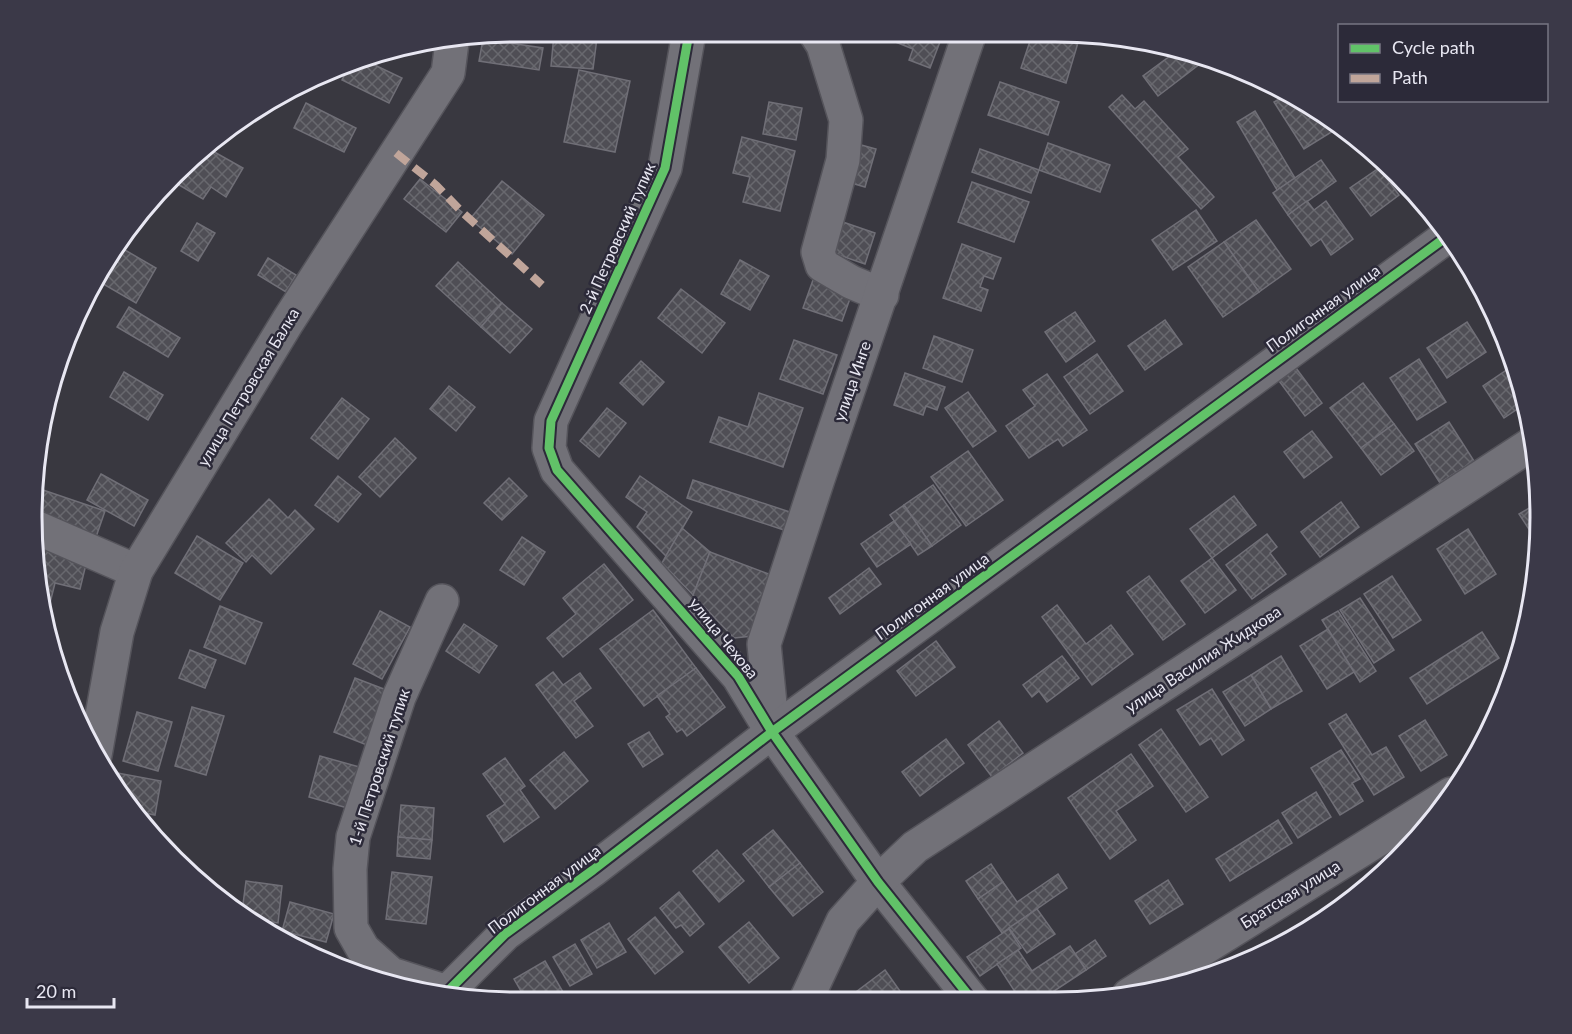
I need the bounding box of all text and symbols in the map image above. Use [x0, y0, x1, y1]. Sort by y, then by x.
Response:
legend [1338, 24, 1548, 102]
text: Cycle path [1392, 36, 1475, 58]
text: Path [1392, 66, 1428, 88]
street label: 2-й Петровский тупик [575, 159, 659, 316]
street label: Полигонная улица [1262, 260, 1383, 355]
street label: улица Петровская Балка [193, 304, 302, 469]
street label: улица Инге [829, 338, 874, 423]
street label: Полигонная улица [871, 548, 992, 643]
street label: улица Чехова [686, 593, 763, 682]
street label: улица Василия Жидкова [1121, 601, 1284, 716]
street label: 1-й Петровский тупик [344, 685, 413, 848]
street label: Полигонная улица [484, 840, 604, 937]
street label: Братская улица [1236, 855, 1343, 932]
scale bar [27, 971, 114, 1009]
text: 20 m [36, 980, 76, 1002]

